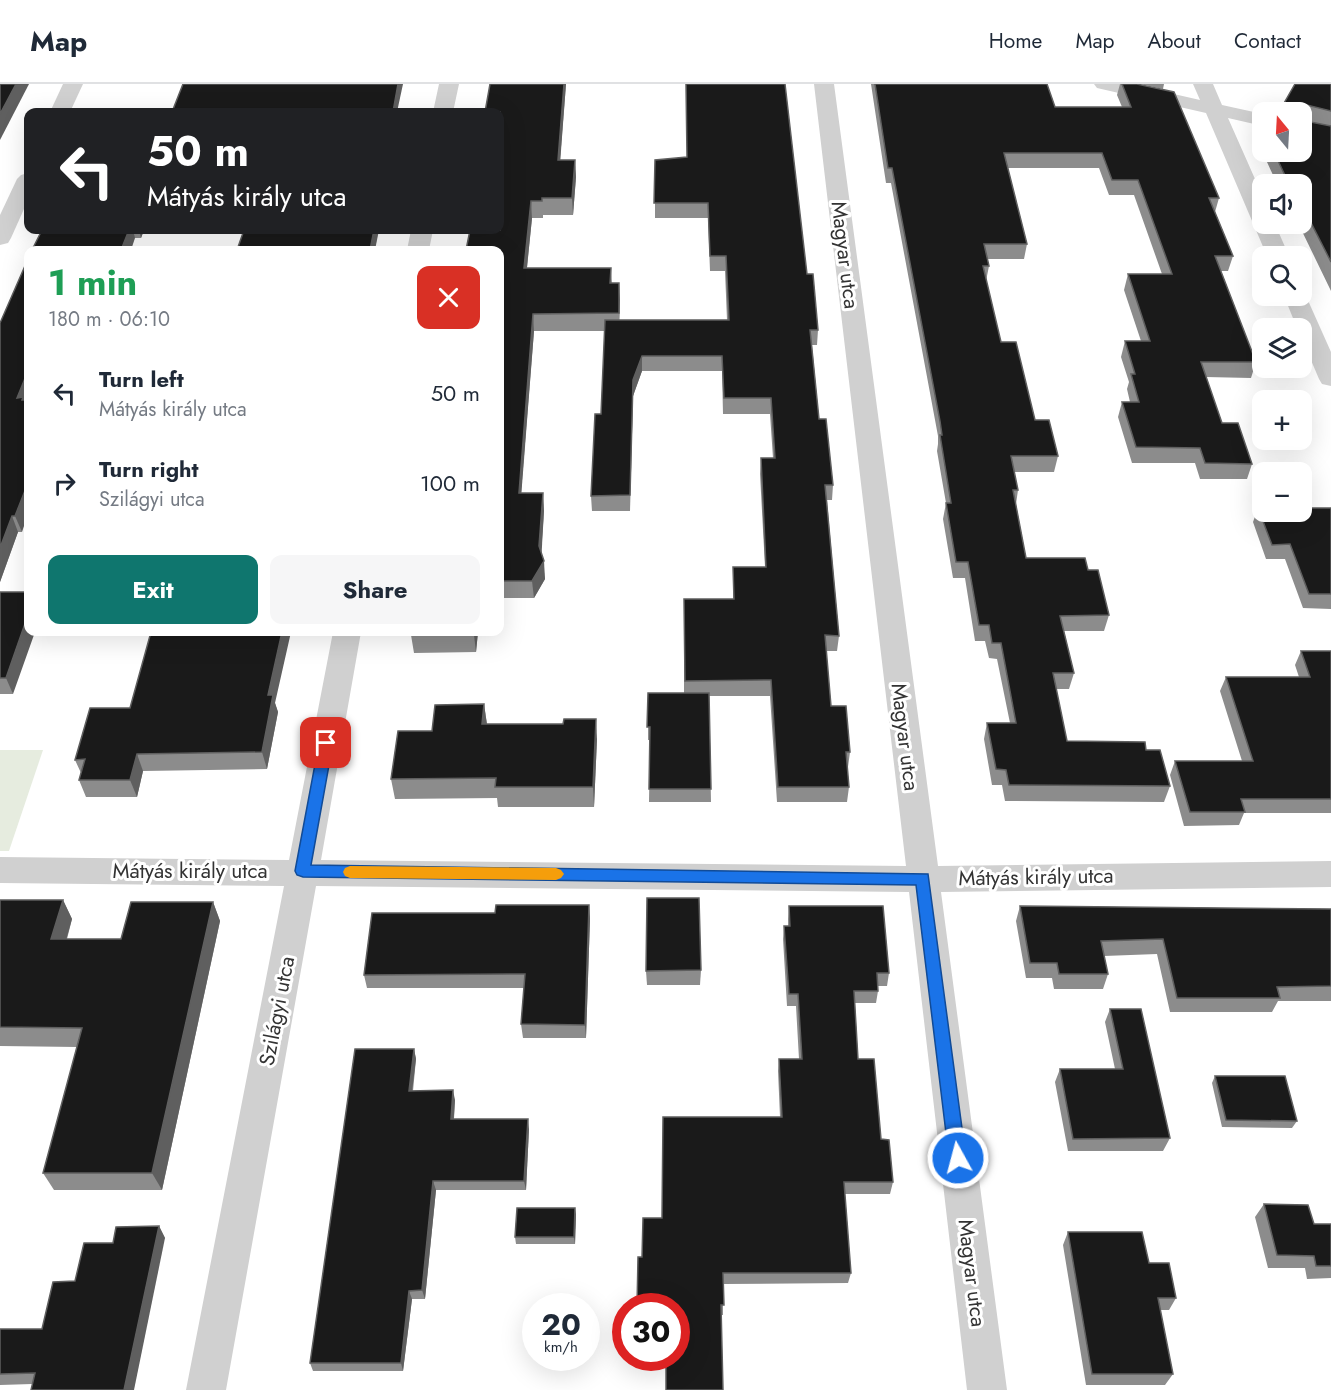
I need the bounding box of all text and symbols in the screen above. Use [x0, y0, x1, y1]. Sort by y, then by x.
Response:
text: Map [30, 21, 87, 62]
text: Home [989, 26, 1042, 56]
text: Map [1075, 26, 1115, 56]
text: About [1148, 26, 1201, 56]
text: Contact [1234, 26, 1301, 56]
north arrow [1252, 102, 1312, 162]
map controls [1252, 102, 1312, 522]
text: 50 m [147, 121, 249, 182]
icon: left [48, 132, 126, 210]
button: sound [1252, 174, 1312, 234]
text: Mátyás király utca [147, 177, 346, 216]
street label: Magyar utca [824, 200, 866, 310]
button: search [1252, 246, 1312, 306]
text: 1 min [48, 256, 137, 308]
button: close [417, 266, 480, 329]
text: 180 m · 06:10 [48, 305, 170, 334]
button: layers [1252, 318, 1312, 378]
text: Turn left [99, 363, 184, 395]
icon: left [48, 377, 81, 410]
text: 50 m [431, 377, 480, 409]
button: + [1252, 390, 1312, 450]
text: Mátyás király utca [99, 395, 247, 424]
text: Turn right [99, 453, 199, 485]
button: − [1252, 462, 1312, 522]
icon: right [48, 467, 81, 500]
text: 100 m [420, 467, 480, 499]
text: Szilágyi utca [99, 485, 205, 514]
button: Exit [48, 555, 258, 624]
button: Share [270, 555, 480, 624]
street label: Magyar utca [884, 682, 926, 792]
pin [300, 717, 351, 768]
icon: arrive [309, 726, 342, 759]
street label: Mátyás király utca [112, 856, 268, 886]
street label: Mátyás király utca [958, 861, 1114, 893]
street label: Szilágyi utca [252, 954, 302, 1068]
position arrow [926, 1126, 990, 1190]
street label: Magyar utca [951, 1218, 993, 1328]
speed limit sign: 30 [612, 1293, 690, 1371]
text: 20 [541, 1303, 581, 1346]
text: km/h [544, 1336, 578, 1358]

